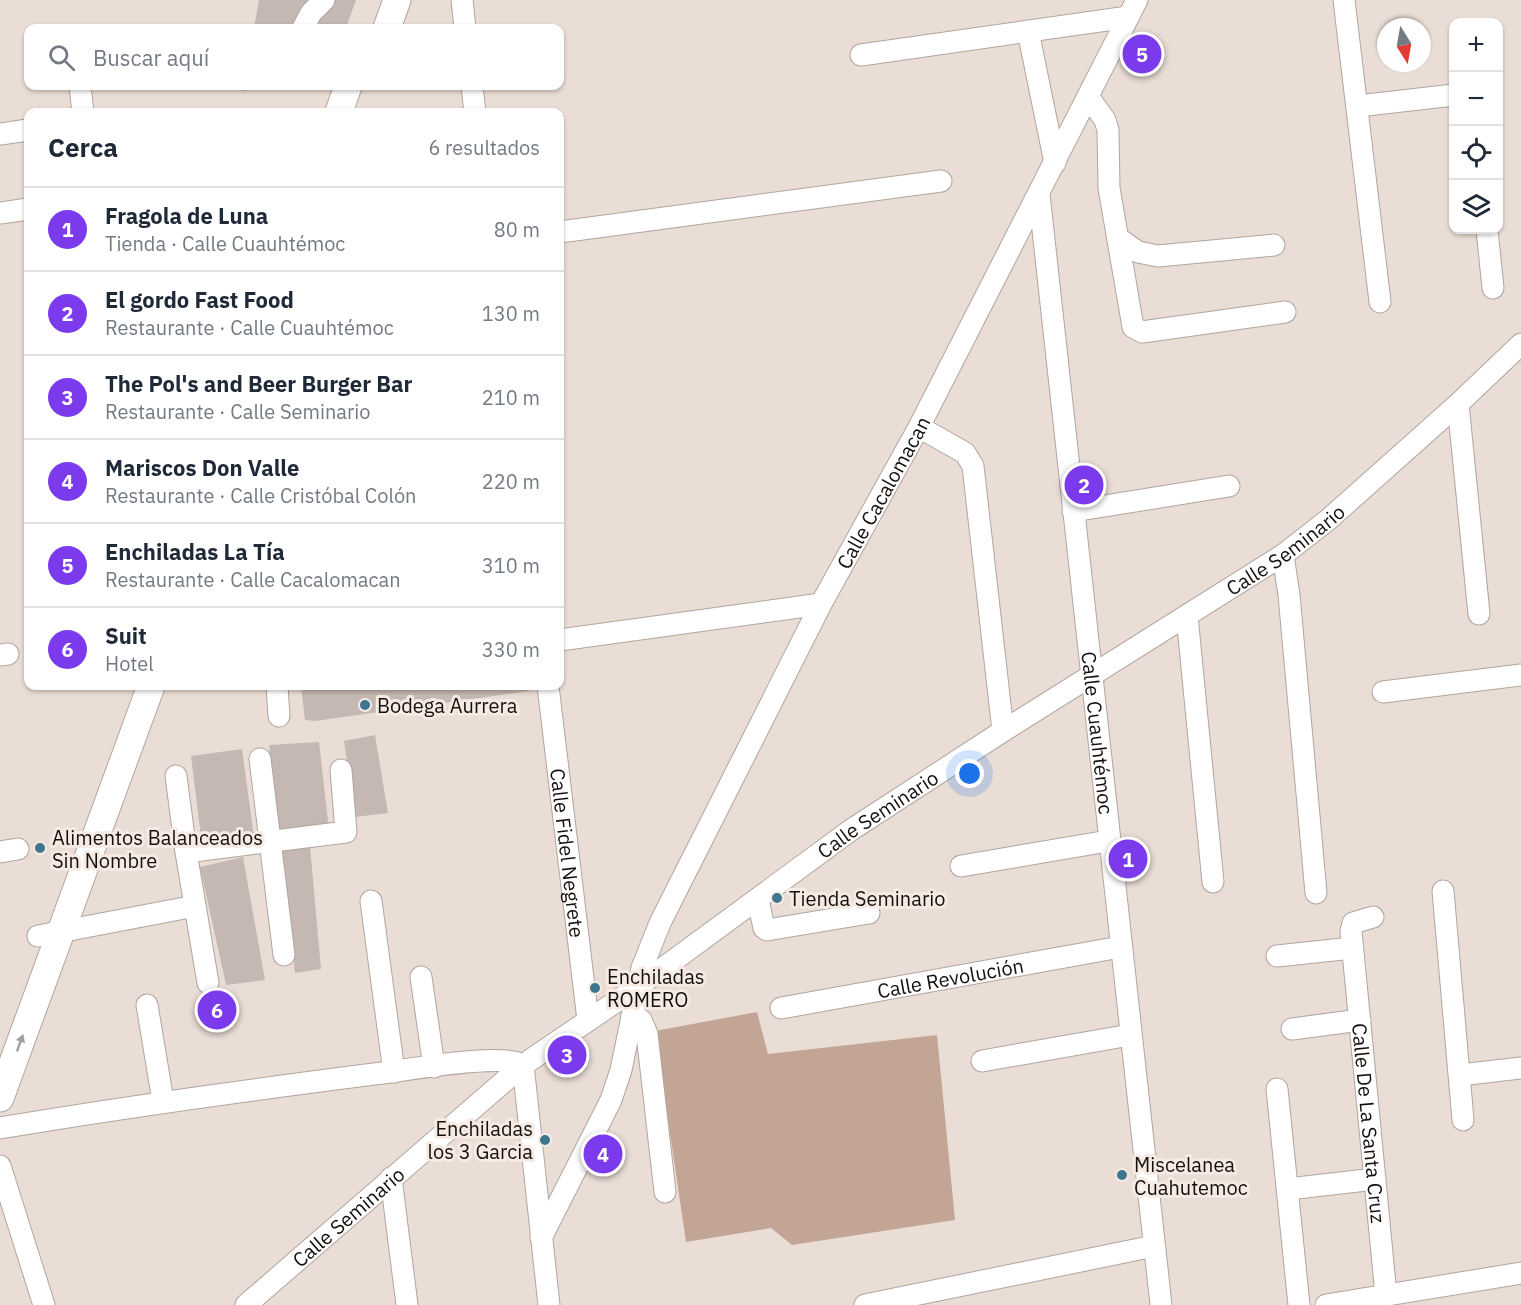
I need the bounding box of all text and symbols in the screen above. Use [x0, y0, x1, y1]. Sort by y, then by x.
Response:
north arrow [1377, 18, 1431, 72]
map controls [1449, 18, 1503, 234]
button: + [1449, 18, 1503, 72]
search box [24, 24, 564, 90]
pin: 5 [1122, 32, 1162, 76]
icon: search [45, 41, 78, 74]
text: Buscar aquí [93, 43, 209, 72]
button: − [1449, 72, 1503, 126]
button: locate [1449, 126, 1503, 180]
text: Cerca [48, 130, 118, 164]
text: 6 resultados [428, 134, 540, 161]
button: layers [1449, 180, 1503, 234]
text: Fragola de Luna [105, 201, 268, 230]
text: 1 [62, 216, 74, 243]
text: 80 m [494, 216, 540, 243]
text: Tienda · Calle Cuauhtémoc [105, 230, 345, 257]
text: El gordo Fast Food [105, 285, 294, 314]
text: 2 [62, 300, 74, 327]
text: 130 m [482, 300, 540, 327]
text: Restaurante · Calle Cuauhtémoc [105, 314, 394, 341]
text: The Pol's and Beer Burger Bar [105, 369, 412, 398]
text: 3 [62, 384, 74, 411]
text: 210 m [482, 384, 540, 411]
text: Restaurante · Calle Seminario [105, 398, 371, 425]
street label: Calle Cacalomacan [830, 411, 936, 573]
text: Mariscos Don Valle [105, 453, 299, 482]
pin: 2 [1064, 462, 1104, 508]
text: 4 [62, 468, 74, 495]
text: 220 m [482, 468, 540, 495]
text: Restaurante · Calle Cristóbal Colón [105, 482, 416, 509]
street label: Calle Seminario [1220, 498, 1350, 601]
text: Enchiladas La Tía [105, 537, 285, 566]
text: 5 [62, 552, 74, 579]
text: 310 m [482, 552, 540, 579]
text: Restaurante · Calle Cacalomacan [105, 566, 401, 593]
text: Suit [105, 621, 147, 650]
text: 6 [62, 636, 74, 663]
text: 330 m [482, 636, 540, 663]
text: Hotel [105, 650, 154, 677]
street label: Calle Cuauhtémoc [1076, 650, 1121, 816]
place label: Bodega Aurrera [377, 692, 518, 719]
marker: Bodega Aurrera [358, 698, 372, 712]
your location [955, 759, 984, 788]
street label: Calle Seminario [811, 764, 943, 864]
street label: Calle Fidel Negrete [544, 767, 592, 939]
place label: Alimentos Balanceados Sin Nombre [52, 824, 263, 874]
pin: 1 [1108, 836, 1148, 882]
marker: Alimentos Balanceados Sin Nombre [33, 841, 47, 855]
place label: Tienda Seminario [789, 885, 945, 912]
marker: Tienda Seminario [770, 891, 784, 905]
street label: Calle Revolución [875, 951, 1026, 1004]
place label: Enchiladas ROMERO [607, 963, 705, 1013]
marker: Enchiladas ROMERO [588, 981, 602, 995]
pin: 6 [198, 988, 236, 1032]
street label: Calle De La Santa Cruz [1346, 1022, 1393, 1224]
pin: 3 [548, 1032, 586, 1078]
one-way arrow [15, 1034, 25, 1052]
place label: Enchiladas los 3 Garcia [428, 1115, 533, 1165]
pin: 4 [584, 1132, 622, 1176]
marker: Enchiladas los 3 Garcia [538, 1133, 552, 1147]
place label: Miscelanea Cuahutemoc [1134, 1151, 1248, 1201]
street label: Calle Seminario [286, 1160, 410, 1273]
marker: Miscelanea Cuahutemoc [1115, 1168, 1129, 1182]

